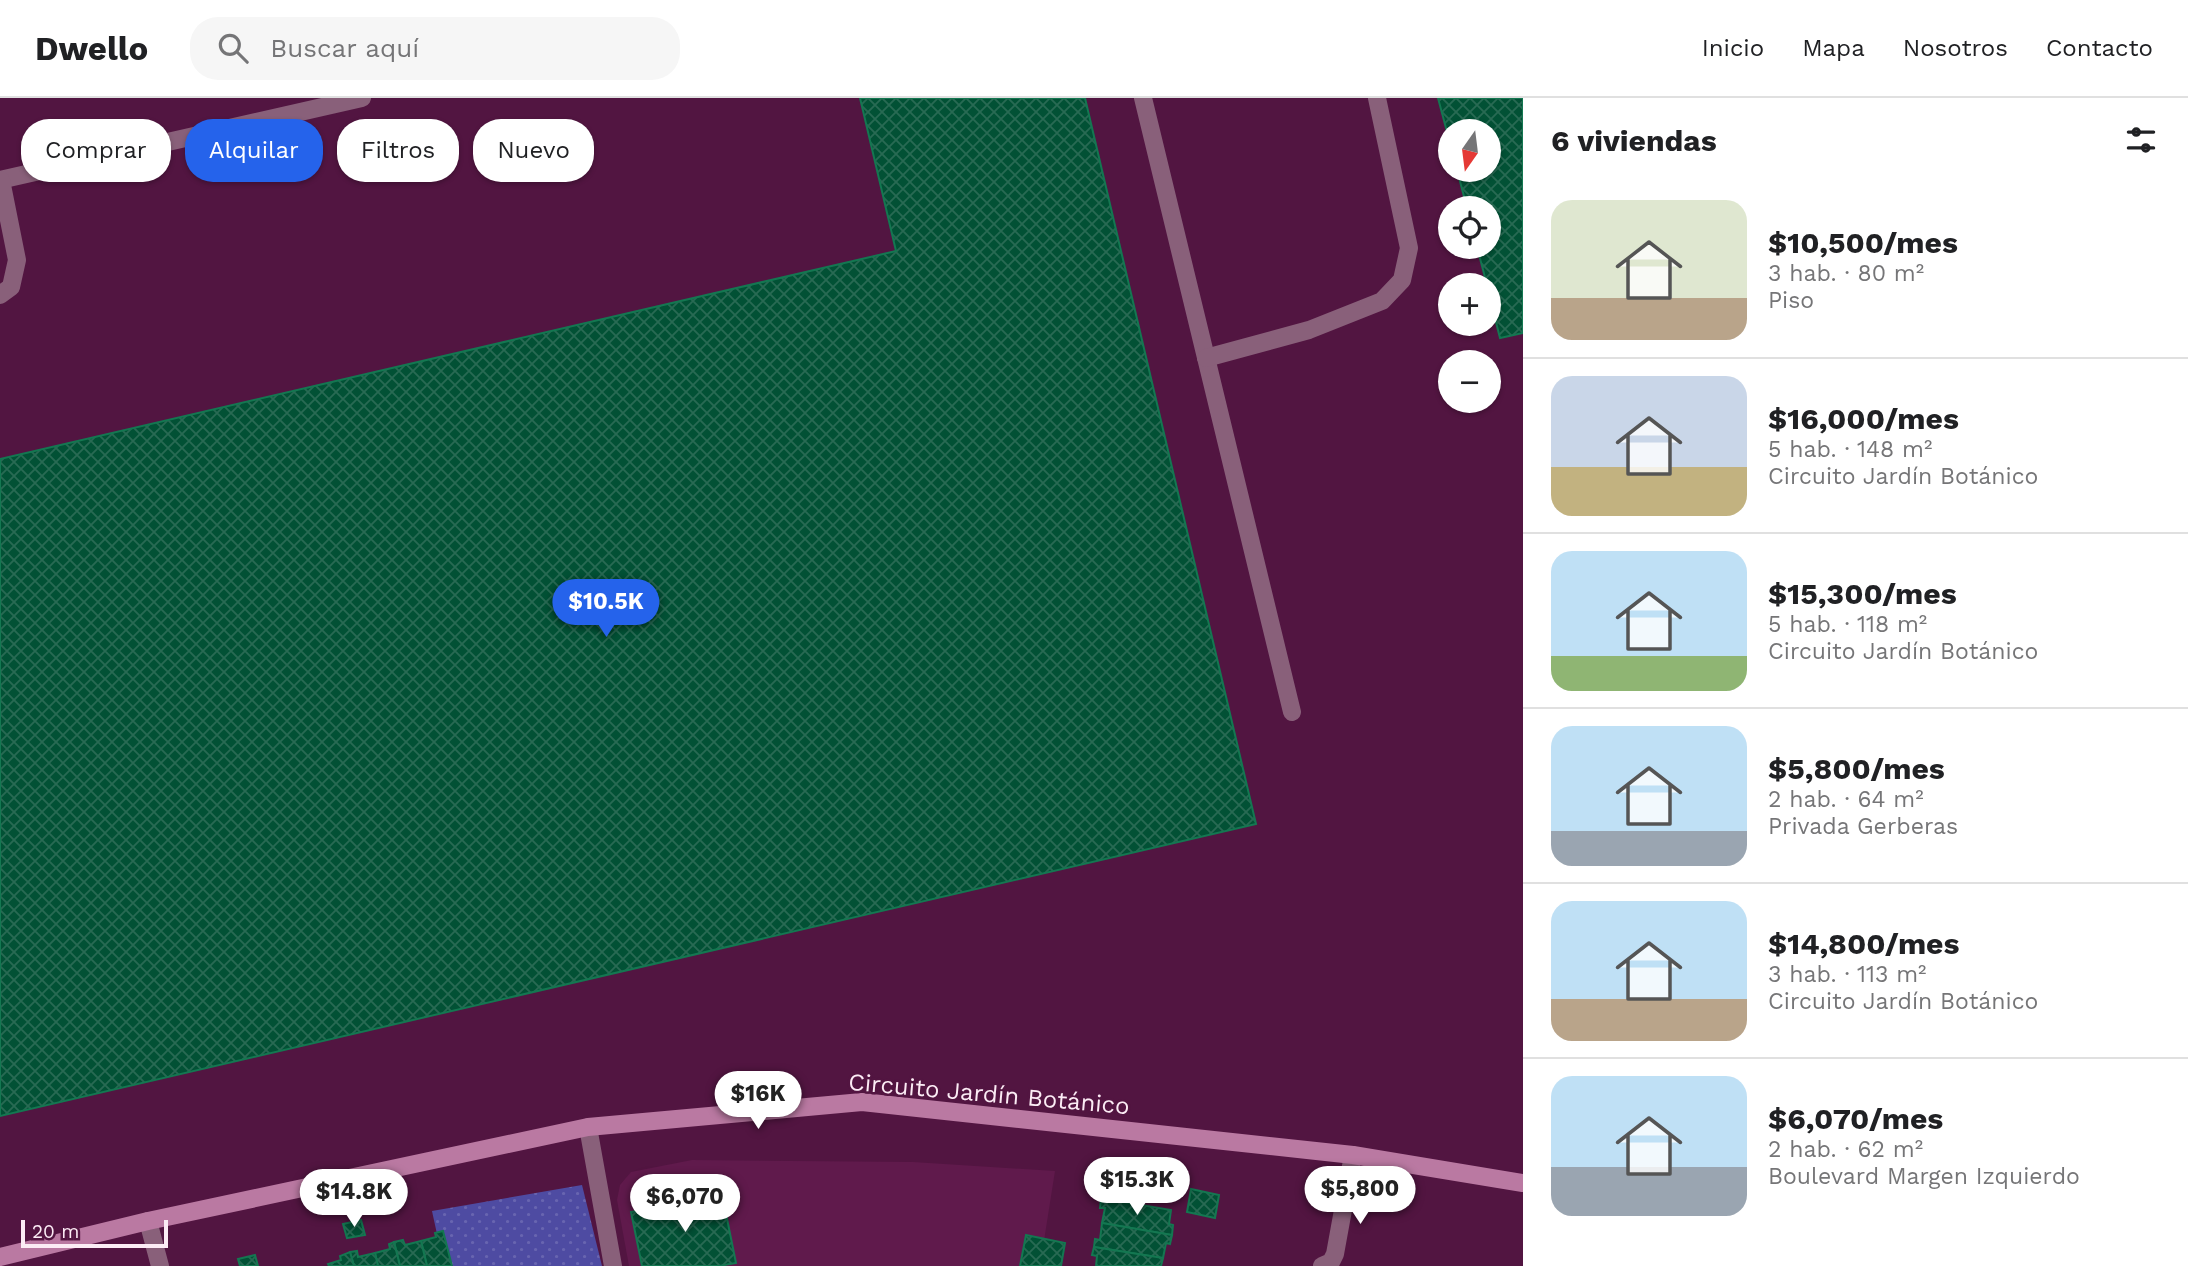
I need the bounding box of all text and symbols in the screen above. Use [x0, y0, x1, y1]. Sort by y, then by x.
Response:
search box [190, 17, 680, 80]
text: Dwello [35, 29, 148, 68]
icon: search [214, 29, 252, 67]
text: Buscar aquí [270, 33, 419, 63]
text: Inicio [1702, 34, 1764, 62]
text: Mapa [1802, 34, 1865, 62]
text: Nosotros [1903, 34, 2008, 62]
text: Contacto [2046, 34, 2153, 62]
chip: Comprar [21, 119, 171, 182]
chip: Alquilar [185, 119, 323, 182]
chip: Filtros [337, 119, 459, 182]
chip: Nuevo [473, 119, 594, 182]
north arrow [1438, 119, 1502, 182]
map controls [1438, 119, 1501, 413]
icon: filters [2122, 121, 2160, 159]
text: 6 viviendas [1551, 123, 1717, 158]
button: locate [1438, 196, 1501, 259]
text: $10,500/mes [1768, 225, 1958, 260]
icon: home [1607, 228, 1691, 312]
text: 3 hab. · 80 m² [1768, 260, 1924, 287]
button: + [1438, 273, 1501, 336]
text: Piso [1768, 287, 1814, 314]
button: − [1438, 350, 1501, 413]
text: $16,000/mes [1768, 401, 1959, 436]
icon: home [1607, 404, 1691, 488]
text: 5 hab. · 148 m² [1768, 436, 1932, 463]
text: Circuito Jardín Botánico [1768, 463, 2038, 490]
text: $15,300/mes [1768, 576, 1957, 611]
icon: home [1607, 579, 1691, 663]
pin: $10.5K [549, 580, 663, 639]
text: $10.5K [568, 588, 644, 615]
text: 5 hab. · 118 m² [1768, 611, 1927, 638]
text: Circuito Jardín Botánico [1768, 638, 2038, 665]
text: $5,800/mes [1768, 751, 1945, 786]
icon: home [1607, 754, 1691, 838]
text: 2 hab. · 64 m² [1768, 786, 1924, 813]
text: Privada Gerberas [1768, 813, 1958, 840]
text: $14,800/mes [1768, 926, 1959, 961]
icon: home [1607, 929, 1691, 1013]
text: 3 hab. · 113 m² [1768, 961, 1927, 988]
text: Circuito Jardín Botánico [1768, 988, 2038, 1015]
street label: Circuito Jardín Botánico [847, 1068, 1131, 1120]
pin: $16K [717, 1072, 799, 1131]
text: $16K [731, 1080, 785, 1107]
text: $6,070/mes [1768, 1101, 1943, 1136]
icon: home [1607, 1104, 1691, 1188]
text: 2 hab. · 62 m² [1768, 1136, 1923, 1163]
pin: $15.3K [1080, 1158, 1194, 1217]
text: Boulevard Margen Izquierdo [1768, 1163, 2080, 1190]
text: $15.3K [1100, 1166, 1174, 1193]
pin: $5,800 [1303, 1166, 1417, 1226]
pin: $14.8K [297, 1170, 411, 1229]
pin: $6,070 [628, 1174, 742, 1234]
text: $5,800 [1321, 1175, 1399, 1202]
text: $14.8K [316, 1178, 392, 1205]
text: $6,070 [646, 1183, 724, 1210]
scale bar [21, 1217, 168, 1249]
text: 20 m [32, 1220, 79, 1243]

